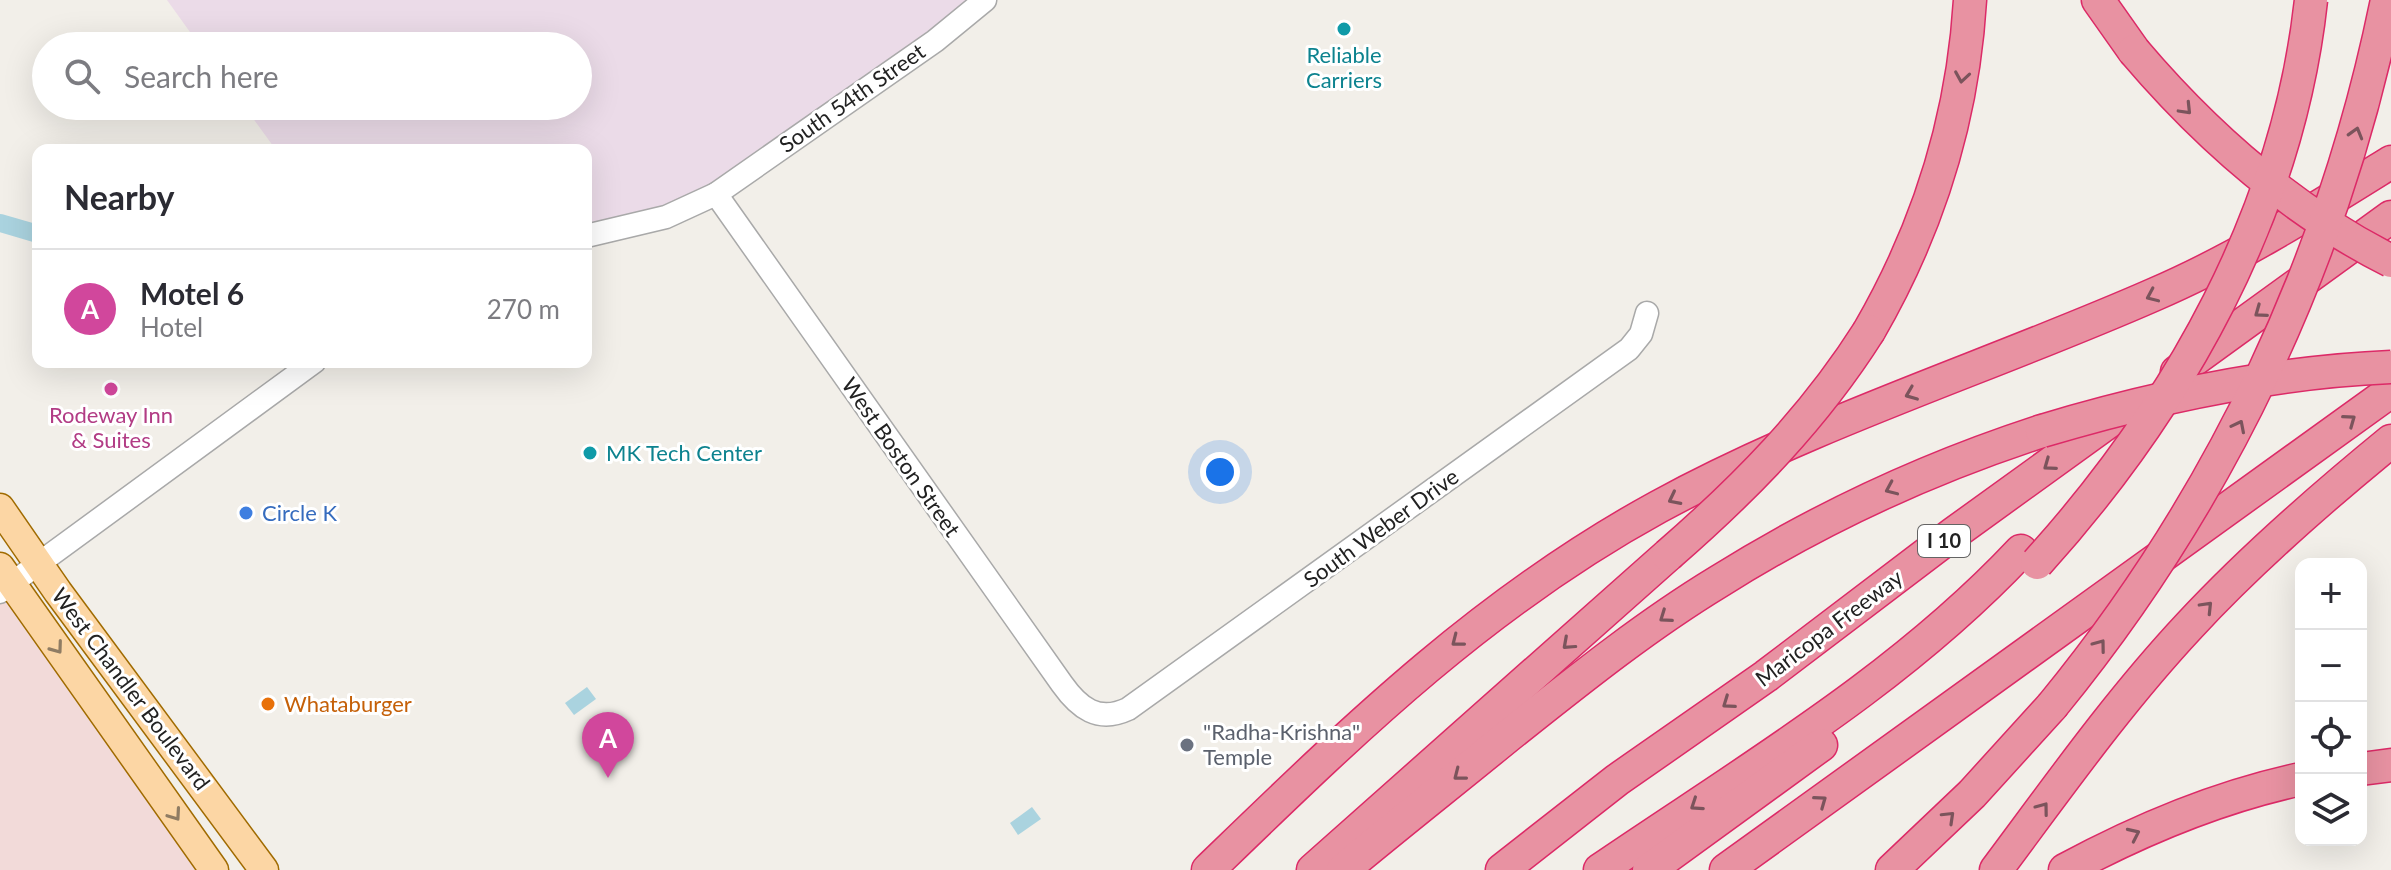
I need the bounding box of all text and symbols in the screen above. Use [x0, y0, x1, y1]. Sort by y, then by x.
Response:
marker: Reliable Carriers [1335, 20, 1353, 38]
search box [32, 32, 592, 120]
street label: South 54th Street [774, 37, 930, 158]
place label: Reliable Carriers [1306, 41, 1382, 93]
icon: search [60, 54, 104, 98]
text: Search here [124, 58, 279, 94]
one-way arrow [1954, 71, 1971, 84]
one-way arrow [2177, 100, 2191, 114]
one-way arrow [2347, 126, 2363, 140]
text: Nearby [64, 176, 175, 217]
text: Motel 6 [140, 275, 244, 311]
one-way arrow [2146, 286, 2160, 302]
text: A [81, 293, 99, 325]
text: 270 m [487, 293, 560, 325]
one-way arrow [2254, 302, 2268, 317]
text: Hotel [140, 311, 203, 343]
street label: West Boston Street [836, 372, 967, 542]
marker: Rodeway Inn & Suites [102, 380, 120, 398]
one-way arrow [1905, 384, 1919, 401]
place label: Rodeway Inn & Suites [49, 401, 173, 453]
one-way arrow [2341, 416, 2355, 430]
one-way arrow [2230, 419, 2245, 434]
place label: MK Tech Center [606, 439, 762, 466]
marker: MK Tech Center [581, 444, 599, 462]
your location [1200, 452, 1240, 492]
one-way arrow [2044, 455, 2058, 469]
street label: South Weber Drive [1298, 462, 1463, 593]
one-way arrow [1885, 479, 1899, 495]
one-way arrow [1667, 489, 1682, 505]
place label: Circle K [262, 499, 337, 526]
marker: Circle K [237, 504, 255, 522]
road number: I 10 [1918, 525, 1970, 557]
map controls [2295, 558, 2367, 846]
button: + [2295, 558, 2367, 630]
street label: Maricopa Freeway [1750, 563, 1908, 692]
street label: West Chandler Boulevard [47, 582, 216, 795]
one-way arrow [2198, 601, 2212, 616]
one-way arrow [1660, 607, 1674, 622]
button: − [2295, 630, 2367, 702]
one-way arrow [1451, 632, 1466, 646]
one-way arrow [1562, 634, 1577, 649]
one-way arrow [47, 639, 61, 653]
one-way arrow [2091, 639, 2105, 654]
place label: Whataburger [284, 690, 412, 717]
one-way arrow [1722, 693, 1736, 708]
marker: Whataburger [259, 695, 277, 713]
button: locate [2295, 702, 2367, 774]
pin: A [582, 712, 634, 778]
place label: "Radha-Krishna" Temple [1203, 718, 1360, 770]
marker: "Radha-Krishna" Temple [1178, 736, 1196, 754]
one-way arrow [1453, 766, 1468, 780]
button: layers [2295, 774, 2367, 846]
one-way arrow [1690, 795, 1704, 810]
one-way arrow [1813, 796, 1827, 811]
one-way arrow [2033, 802, 2047, 817]
one-way arrow [165, 807, 180, 821]
one-way arrow [1940, 811, 1954, 826]
one-way arrow [2126, 828, 2141, 844]

